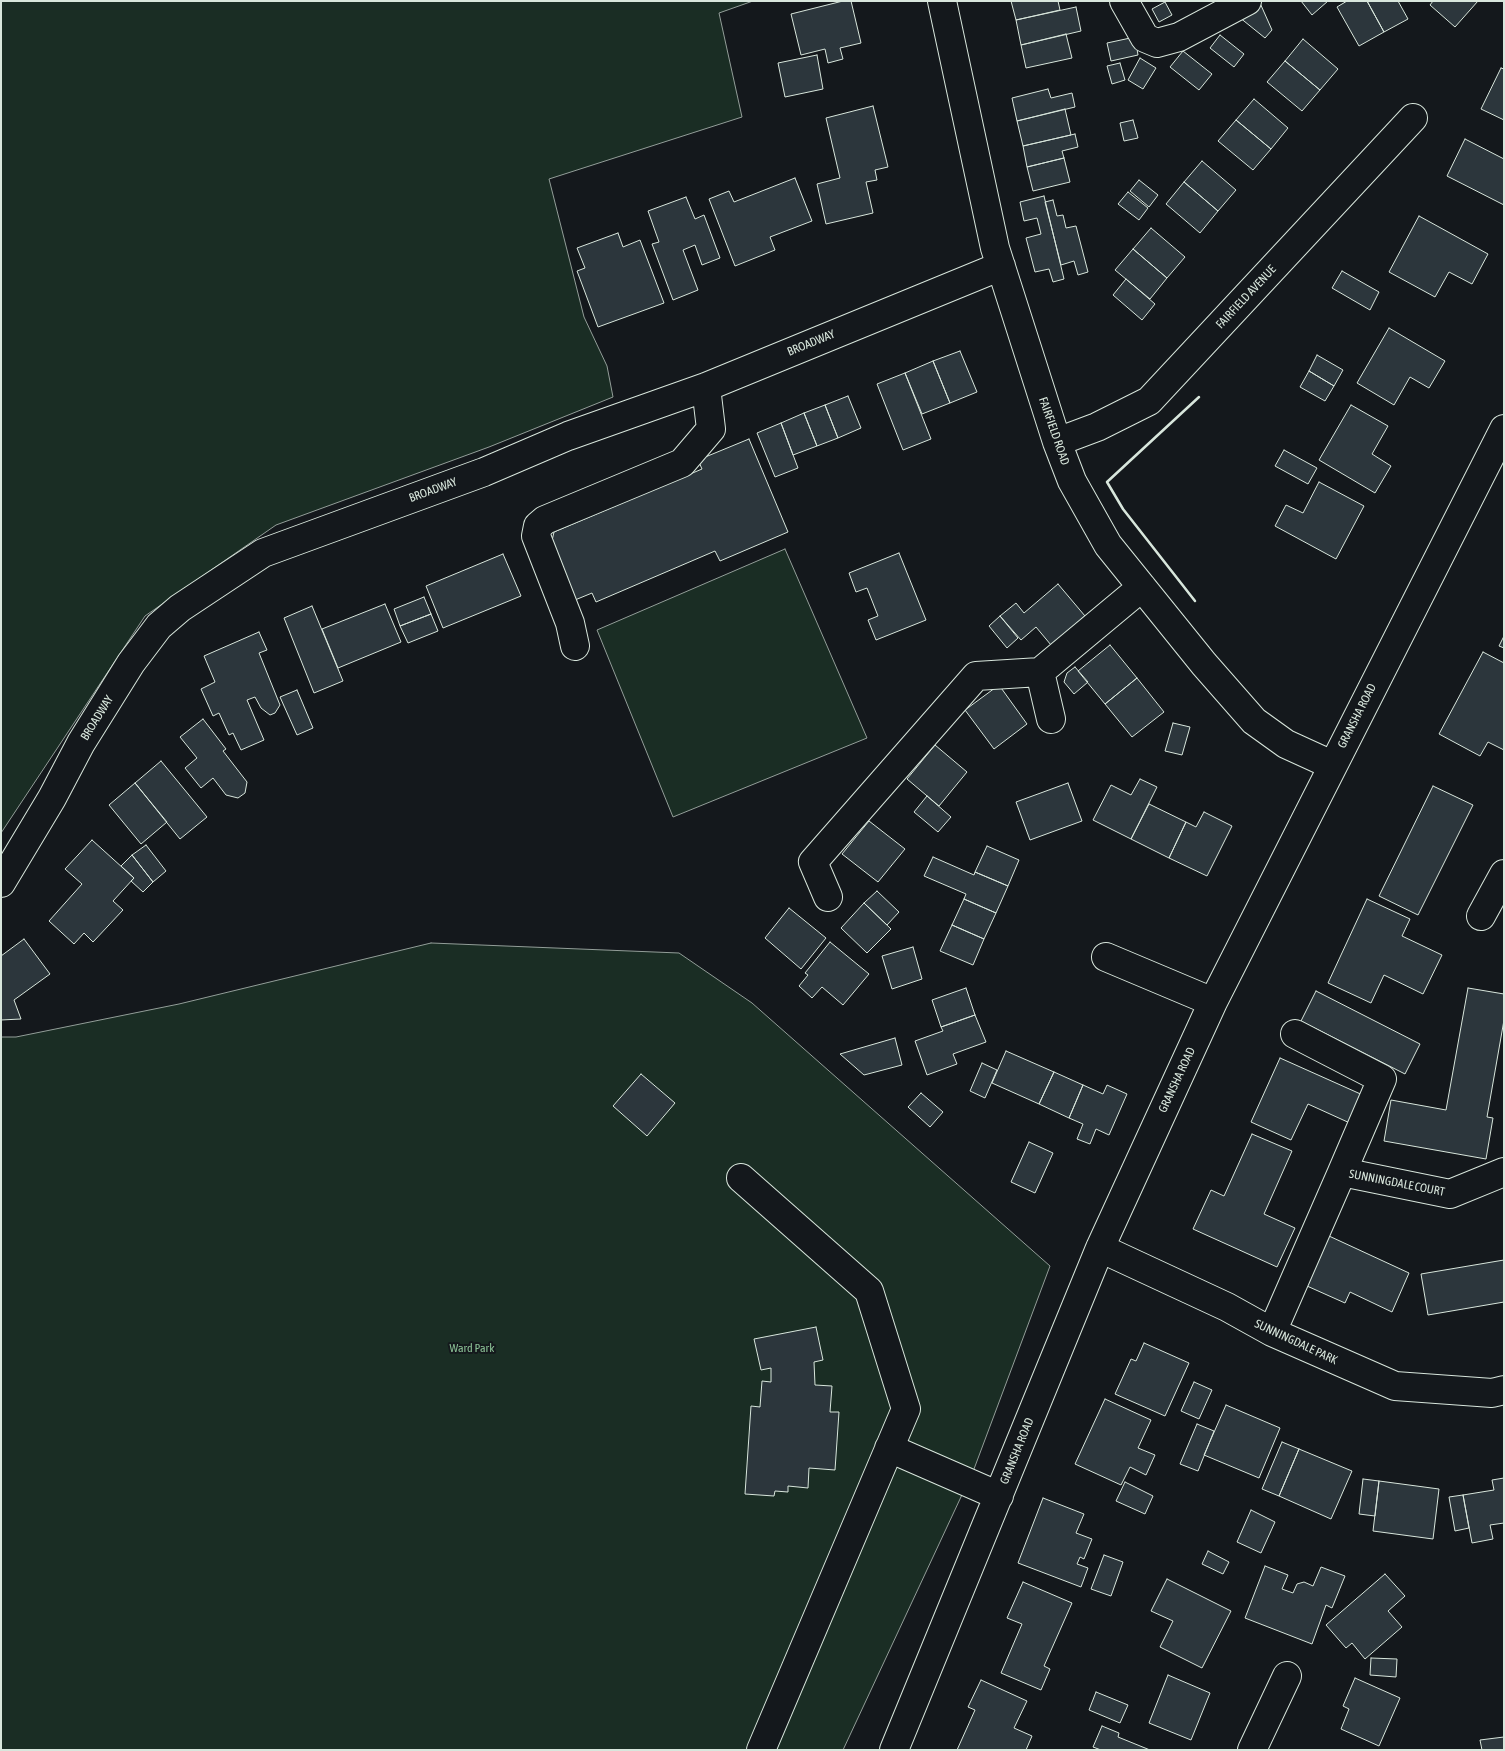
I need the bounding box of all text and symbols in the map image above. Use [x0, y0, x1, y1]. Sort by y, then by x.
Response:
street label: FAIRFIELD AVENUE [1213, 262, 1279, 332]
street label: BROADWAY [785, 327, 837, 359]
street label: FAIRFIELD ROAD [1036, 395, 1072, 467]
street label: BROADWAY [407, 475, 459, 505]
street label: GRANSHA ROAD [1335, 681, 1379, 751]
street label: BROADWAY [78, 693, 116, 743]
street label: GRANSHA ROAD [1156, 1045, 1198, 1115]
street label: SUNNINGDALE COURT [1348, 1167, 1446, 1199]
street label: SUNNINGDALE PARK [1252, 1316, 1340, 1368]
park label: Ward Park [450, 1341, 494, 1355]
street label: GRANSHA ROAD [997, 1416, 1037, 1486]

